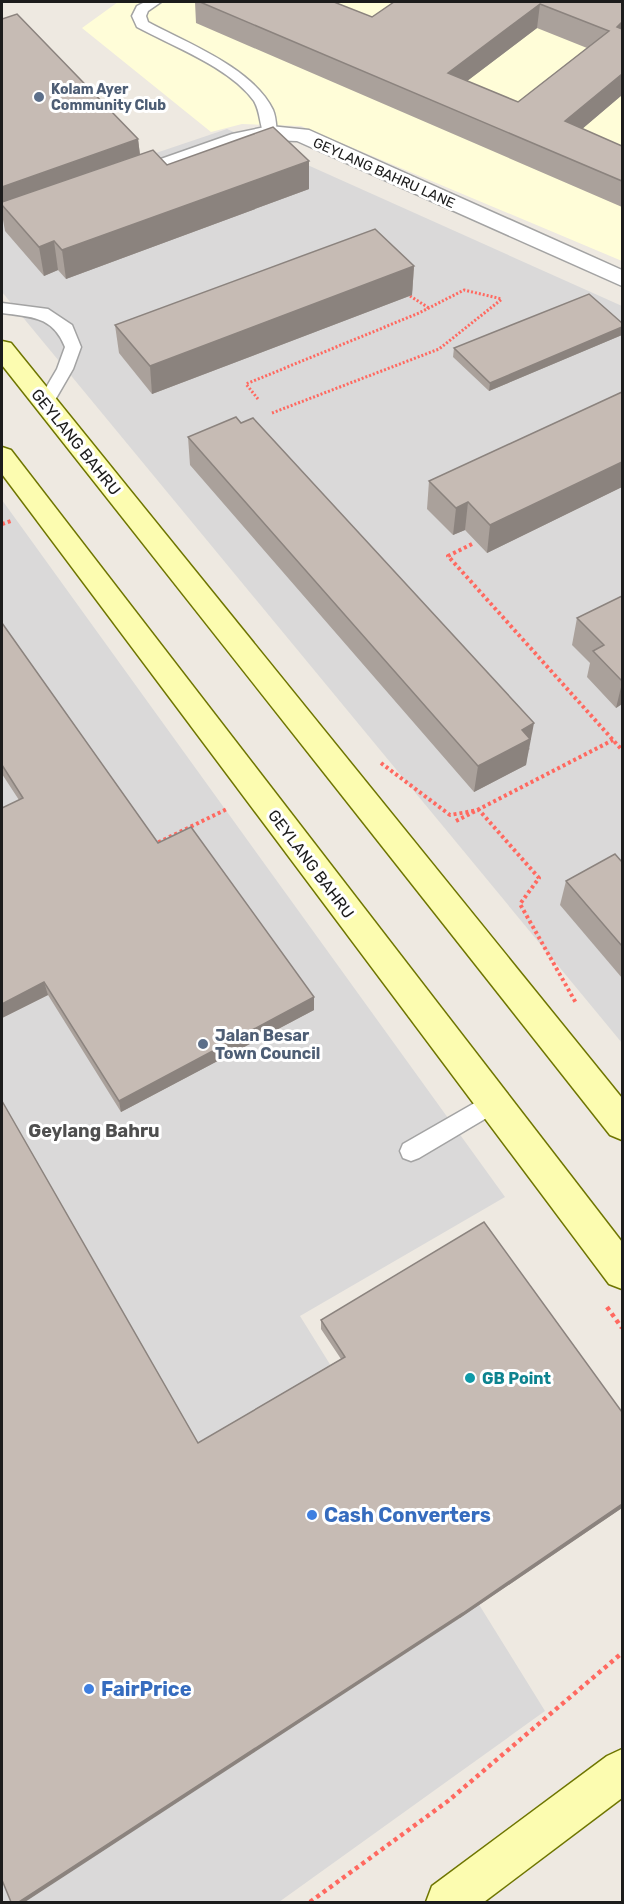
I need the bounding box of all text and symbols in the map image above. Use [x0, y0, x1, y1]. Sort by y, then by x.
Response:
place label: Kolam Ayer Community Club [51, 81, 166, 114]
marker: Kolam Ayer Community Club [32, 90, 46, 104]
street label: GEYLANG BAHRU LANE [310, 134, 458, 212]
street label: GEYLANG BAHRU [27, 385, 125, 499]
street label: GEYLANG BAHRU [264, 806, 358, 922]
place label: Jalan Besar Town Council [215, 1026, 320, 1063]
marker: Jalan Besar Town Council [196, 1037, 210, 1051]
district label: Geylang Bahru [28, 1120, 160, 1142]
place label: GB Point [482, 1369, 551, 1388]
marker: GB Point [463, 1371, 477, 1385]
place label: Cash Converters [324, 1503, 491, 1527]
marker: Cash Converters [305, 1508, 319, 1522]
place label: FairPrice [101, 1677, 192, 1701]
marker: FairPrice [82, 1682, 96, 1696]

